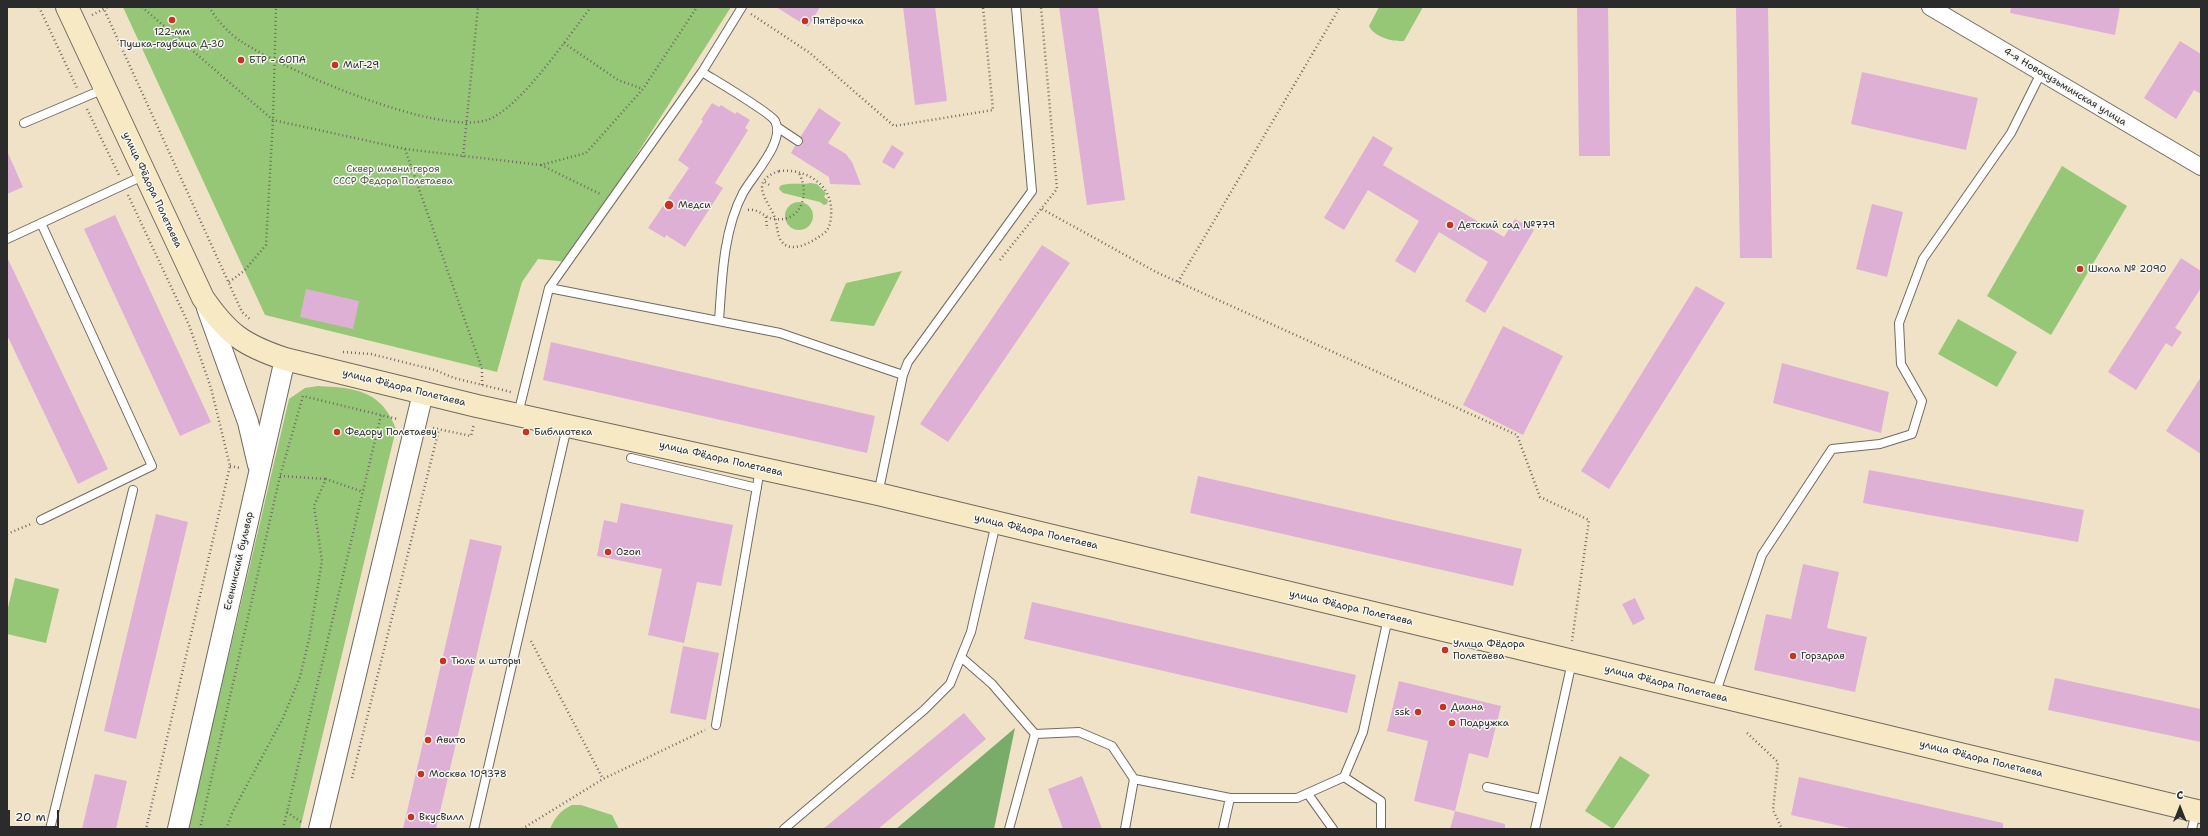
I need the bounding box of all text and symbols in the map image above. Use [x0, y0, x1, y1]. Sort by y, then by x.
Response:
marker: 122-мм Пушка-гаубица Д-30 [167, 15, 177, 25]
place label: Пятёрочка [813, 15, 864, 27]
marker: Пятёрочка [800, 16, 810, 26]
place label: 122-мм Пушка-гаубица Д-30 [120, 26, 224, 50]
street label: 4-я Новокузьминская улица [2001, 45, 2129, 129]
place label: БТР - 60ПА [249, 54, 306, 66]
marker: БТР - 60ПА [236, 55, 246, 65]
place label: МиГ-29 [343, 59, 379, 71]
marker: МиГ-29 [330, 60, 340, 70]
street label: улица Фёдора Полетаева [120, 130, 184, 250]
park label: Сквер имени героя СССР Федора Полетаева [333, 163, 453, 186]
marker: Медси [663, 199, 675, 211]
place label: Медси [678, 199, 711, 211]
place label: Детский сад №779 [1458, 219, 1555, 231]
marker: Детский сад №779 [1445, 220, 1455, 230]
place label: Школа № 2090 [2088, 263, 2167, 275]
marker: Школа № 2090 [2075, 264, 2085, 274]
street label: улица Фёдора Полетаева [341, 367, 467, 409]
place label: Федору Полетаеву [345, 426, 437, 438]
place label: Библиотека [534, 426, 592, 438]
marker: Федору Полетаеву [332, 427, 342, 437]
marker: Библиотека [521, 427, 531, 437]
street label: улица Фёдора Полетаева [658, 439, 784, 479]
street label: Есенинский бульвар [222, 511, 256, 611]
street label: улица Фёдора Полетаева [973, 512, 1099, 552]
place label: Ozon [616, 546, 641, 558]
marker: Ozon [603, 547, 613, 557]
street label: улица Фёдора Полетаева [1288, 588, 1414, 628]
place label: Улица Фёдора Полетаева [1453, 638, 1525, 662]
marker: Улица Фёдора Полетаева [1440, 645, 1450, 655]
place label: Горздрав [1801, 650, 1845, 662]
marker: Горздрав [1788, 651, 1798, 661]
place label: Тюль и шторы [451, 655, 521, 667]
marker: Тюль и шторы [438, 656, 448, 666]
street label: улица Фёдора Полетаева [1603, 663, 1729, 705]
place label: Диана [1451, 701, 1483, 713]
marker: Диана [1438, 702, 1448, 712]
place label: ssk [1395, 706, 1410, 718]
marker: ssk [1413, 707, 1423, 717]
place label: Подружка [1460, 717, 1509, 729]
marker: Подружка [1447, 718, 1457, 728]
place label: Авито [436, 734, 466, 746]
marker: Авито [423, 735, 433, 745]
street label: улица Фёдора Полетаева [1918, 738, 2044, 780]
place label: Москва 109378 [429, 768, 507, 780]
marker: Москва 109378 [416, 769, 426, 779]
north arrow [2160, 788, 2200, 828]
text: С [2177, 788, 2183, 803]
scale bar [10, 802, 61, 828]
text: 20 m [15, 809, 46, 825]
place label: ВкусВилл [419, 811, 464, 823]
marker: ВкусВилл [406, 812, 416, 822]

